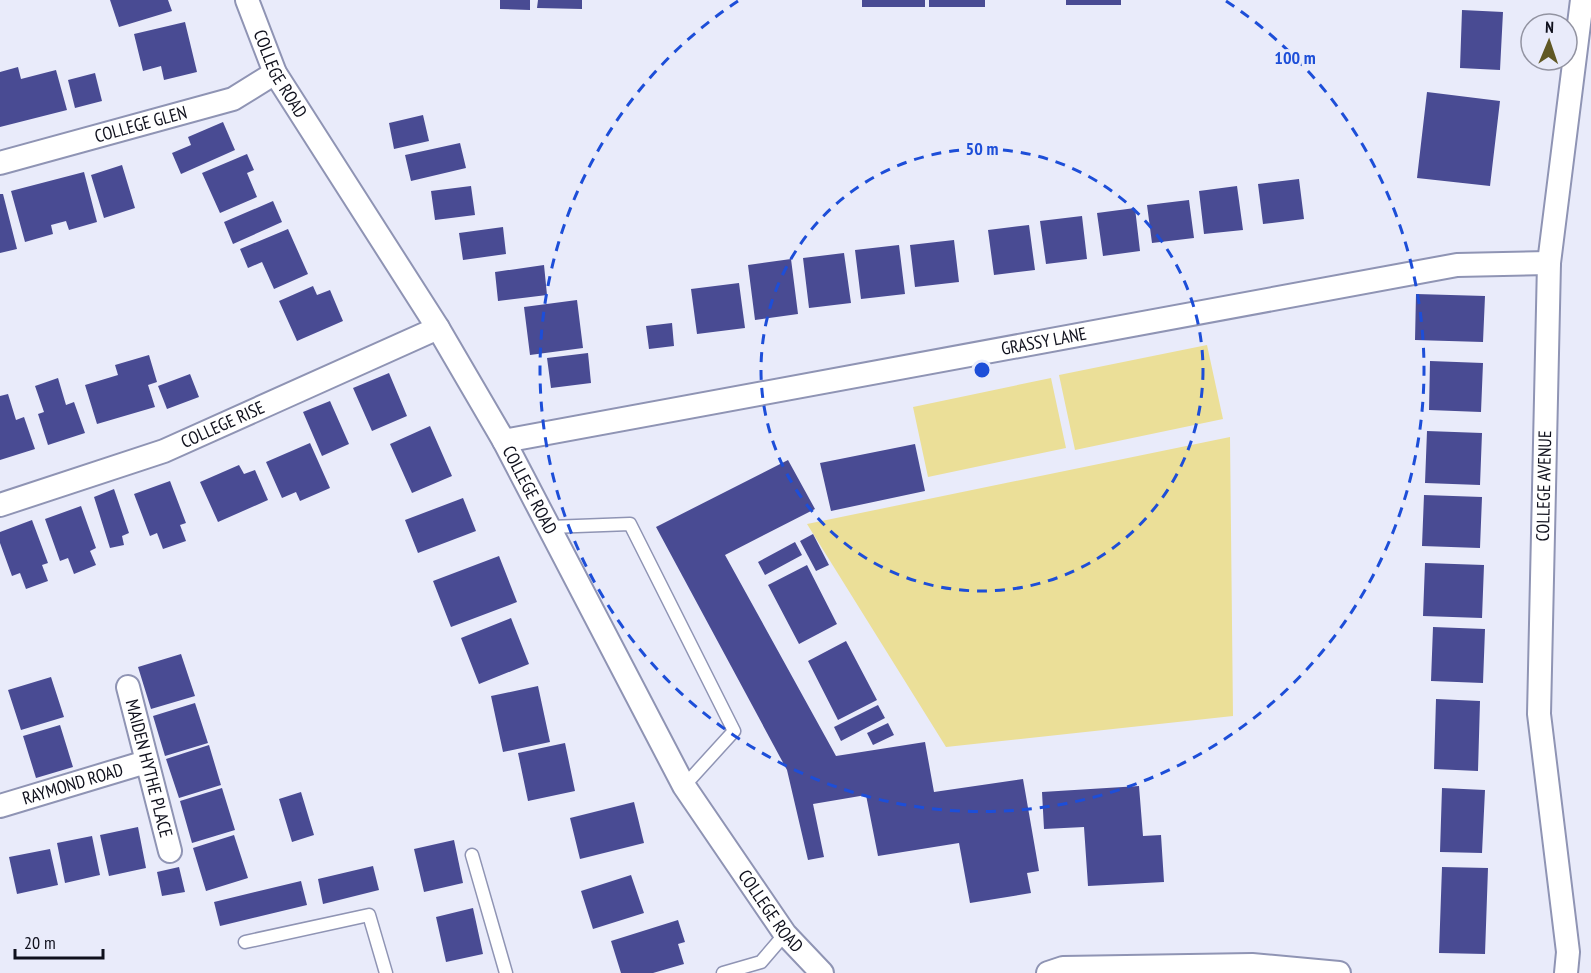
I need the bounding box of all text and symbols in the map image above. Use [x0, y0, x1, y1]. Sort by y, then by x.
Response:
north arrow [1519, 12, 1579, 72]
text: N [1545, 17, 1554, 37]
street label: COLLEGE ROAD [248, 26, 313, 122]
text: 100 m [1274, 46, 1316, 69]
street label: COLLEGE GLEN [92, 100, 189, 147]
text: 50 m [966, 137, 998, 160]
street label: GRASSY LANE [999, 322, 1088, 360]
centre of rings [972, 360, 992, 380]
street label: COLLEGE RISE [177, 395, 268, 453]
street label: COLLEGE AVENUE [1531, 430, 1556, 542]
street label: COLLEGE ROAD [498, 442, 563, 538]
street label: MAIDEN HYTHE PLACE [121, 697, 178, 840]
street label: RAYMOND ROAD [20, 758, 126, 810]
street label: COLLEGE ROAD [733, 865, 808, 957]
scale bar [15, 922, 104, 960]
text: 20 m [24, 931, 56, 954]

